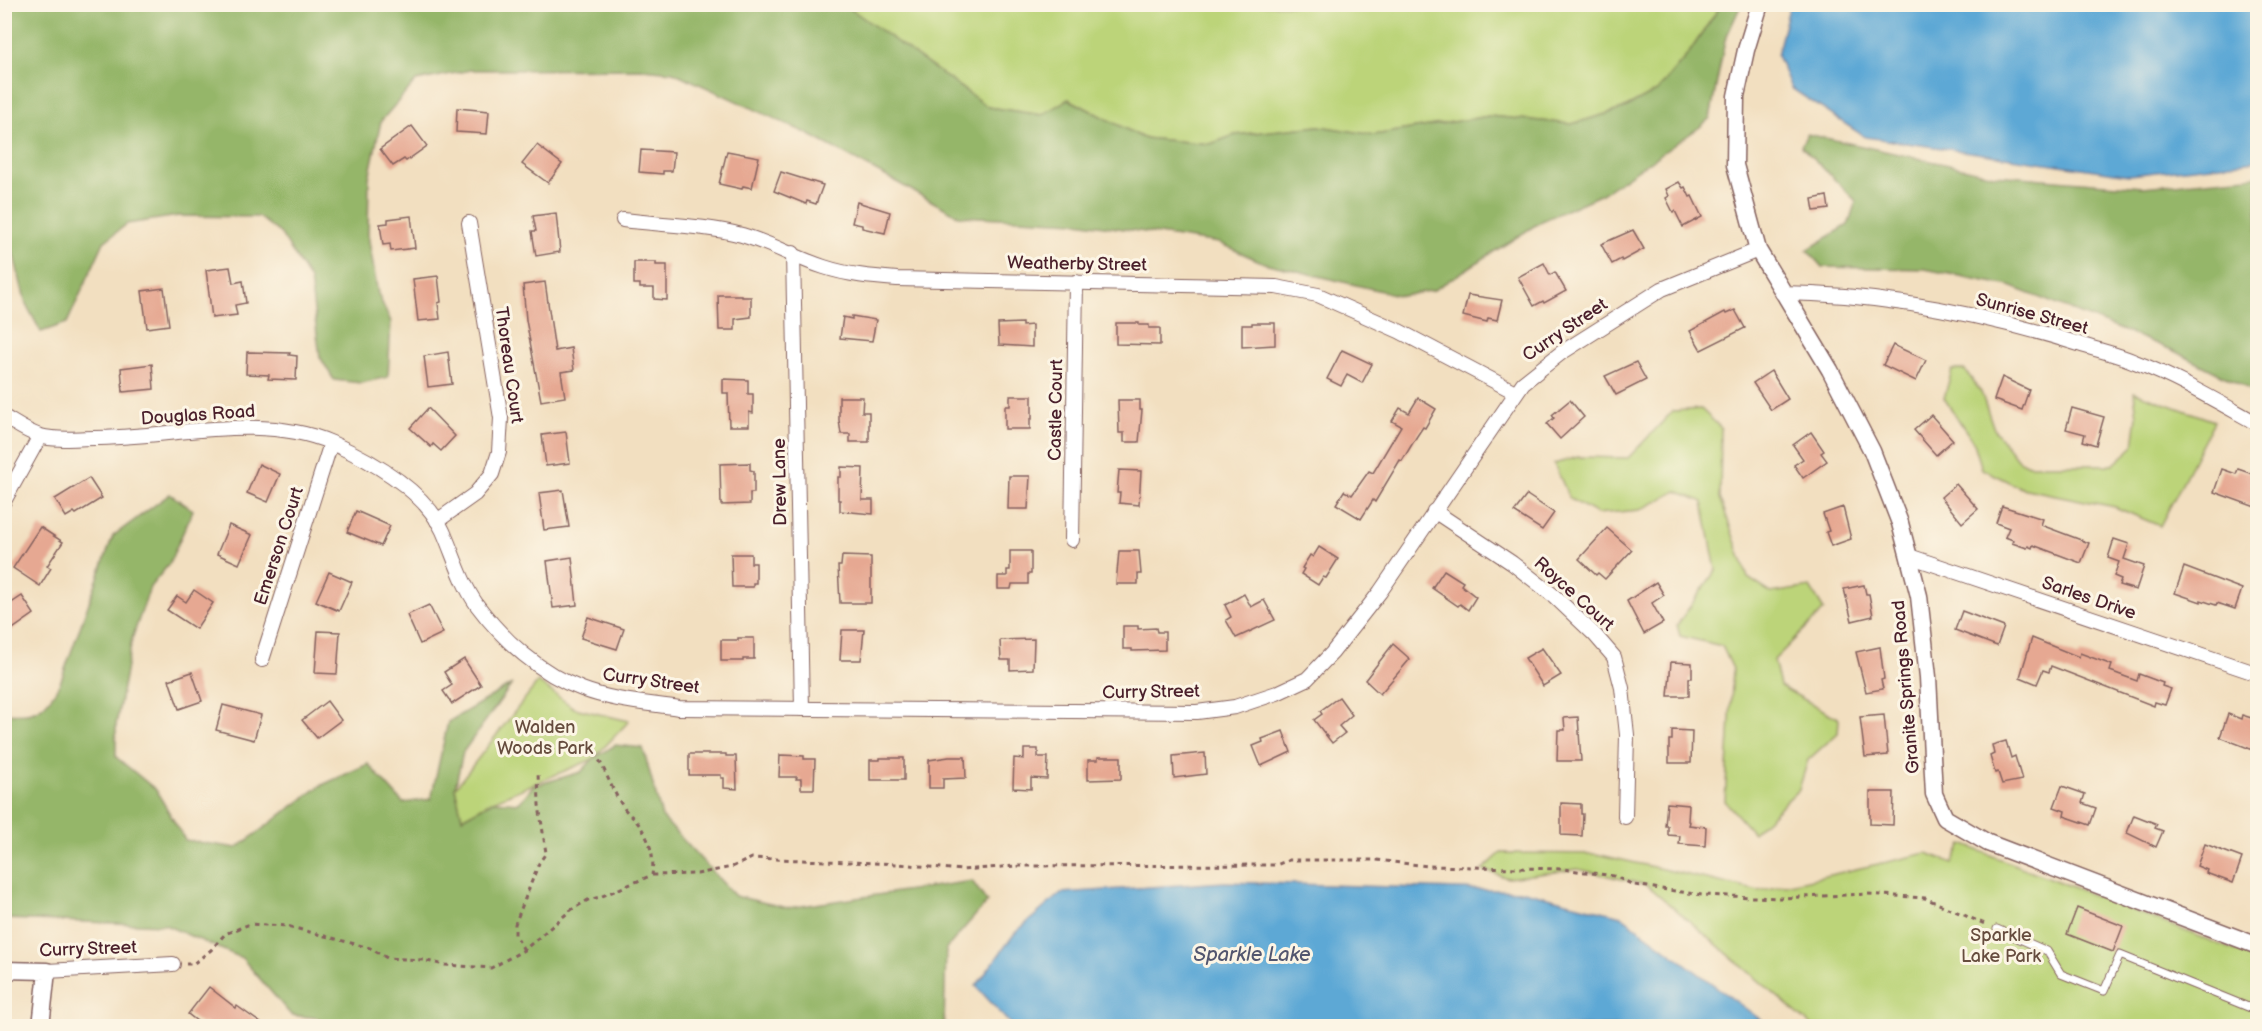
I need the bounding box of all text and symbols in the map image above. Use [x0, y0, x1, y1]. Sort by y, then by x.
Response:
street label: Weatherby Street [1007, 252, 1147, 276]
street label: Sunrise Street [1974, 289, 2091, 339]
street label: Curry Street [1519, 294, 1612, 366]
street label: Thoreau Court [490, 305, 528, 425]
street label: Castle Court [1045, 358, 1067, 461]
street label: Douglas Road [140, 401, 256, 429]
street label: Drew Lane [769, 438, 791, 526]
street label: Emerson Court [250, 484, 308, 608]
street label: Royce Court [1530, 553, 1619, 636]
street label: Sarles Drive [2039, 572, 2139, 624]
street label: Granite Springs Road [1888, 599, 1924, 775]
street label: Curry Street [601, 664, 701, 698]
street label: Curry Street [1102, 681, 1200, 703]
park label: Walden Woods Park [497, 717, 593, 759]
park label: Sparkle Lake Park [1961, 925, 2041, 967]
street label: Curry Street [39, 937, 138, 961]
water label: Sparkle Lake [1193, 943, 1311, 967]

